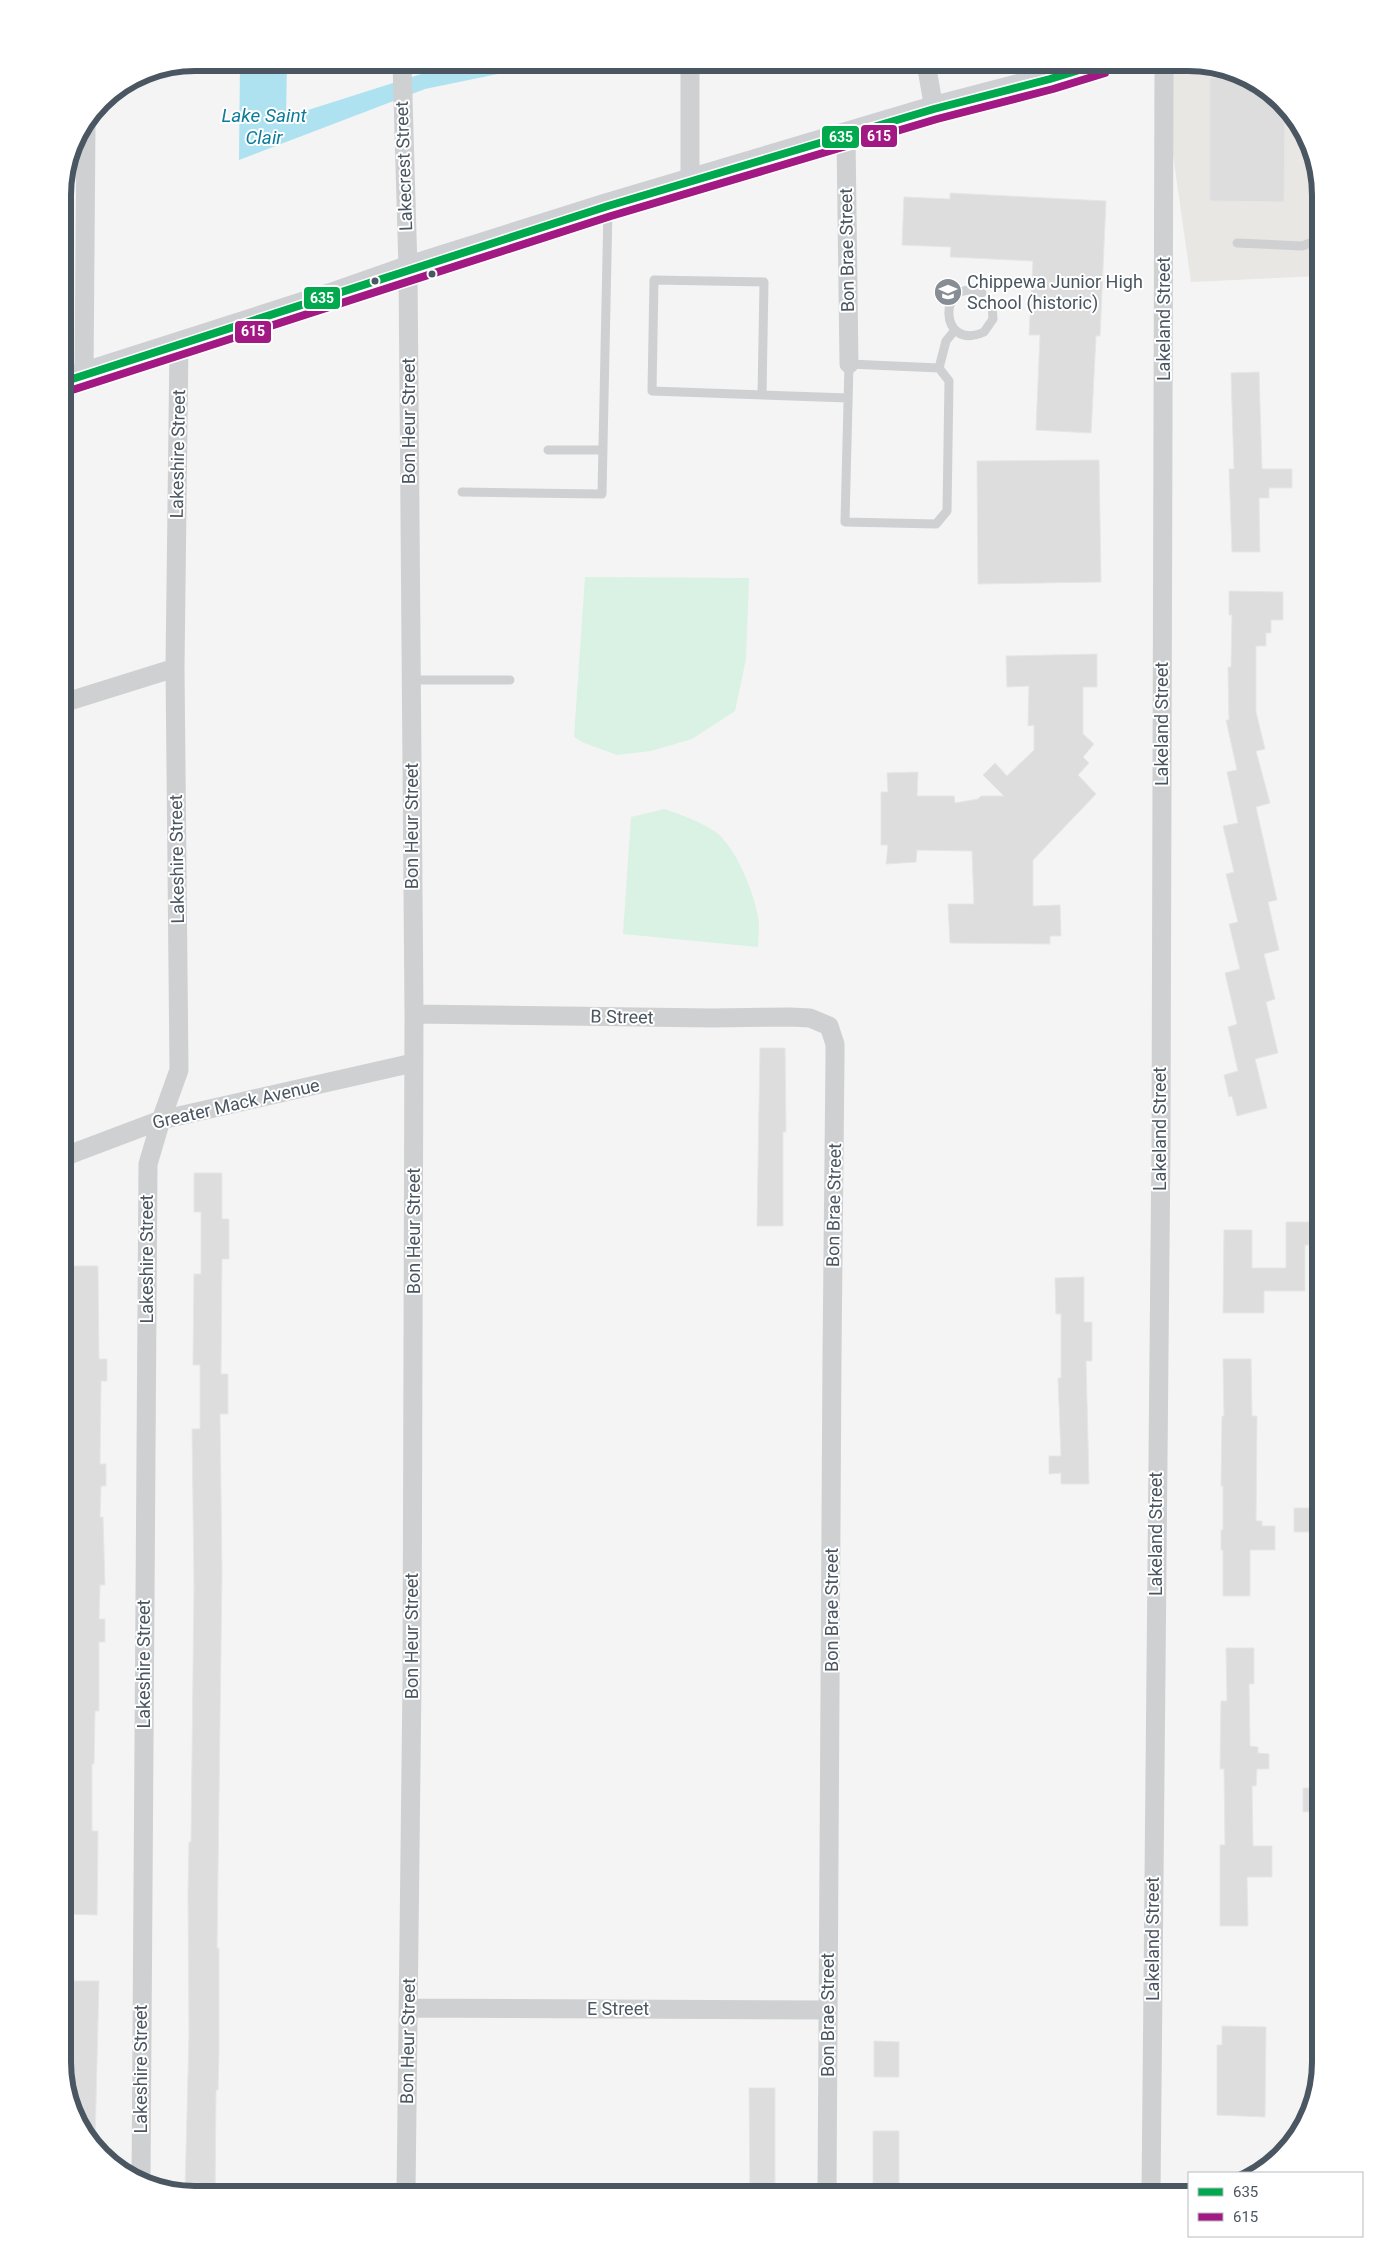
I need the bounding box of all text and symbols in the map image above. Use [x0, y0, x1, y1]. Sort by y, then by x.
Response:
street label: Lakecrest Street [391, 101, 416, 231]
water label: Lake Saint Clair [221, 104, 308, 149]
line badge: 615 [860, 124, 898, 148]
line badge: 635 [821, 125, 860, 149]
text: 615 [867, 128, 891, 144]
text: 635 [829, 129, 853, 145]
street label: Bon Brae Street [835, 188, 858, 312]
street label: Lakeland Street [1153, 257, 1174, 381]
unlabelled marker [427, 269, 437, 279]
place label: Chippewa Junior High School (historic) [967, 271, 1143, 314]
unlabelled marker [370, 276, 380, 286]
school or university icon: Chippewa Junior High School (historic) [933, 277, 963, 307]
line badge: 635 [303, 286, 341, 310]
text: 635 [310, 290, 334, 306]
line badge: 615 [234, 320, 272, 344]
text: 615 [241, 323, 265, 339]
street label: Bon Heur Street [398, 358, 419, 484]
street label: Lakeshire Street [166, 389, 189, 519]
street label: Lakeland Street [1151, 662, 1172, 786]
street label: Bon Heur Street [401, 763, 422, 889]
street label: Lakeshire Street [165, 794, 188, 924]
street label: B Street [590, 1005, 654, 1028]
street label: Lakeland Street [1149, 1067, 1170, 1191]
street label: Greater Mack Avenue [150, 1074, 322, 1133]
street label: Bon Brae Street [822, 1143, 845, 1267]
street label: Bon Heur Street [403, 1168, 424, 1294]
street label: Lakeshire Street [136, 1194, 157, 1324]
street label: Lakeland Street [1145, 1472, 1166, 1596]
street label: Bon Brae Street [821, 1548, 842, 1672]
street label: Bon Heur Street [401, 1573, 422, 1699]
street label: Lakeshire Street [133, 1599, 154, 1729]
street label: Lakeland Street [1142, 1877, 1163, 2001]
street label: Bon Brae Street [817, 1953, 838, 2077]
street label: Bon Heur Street [396, 1978, 419, 2104]
street label: E Street [587, 1998, 649, 2019]
street label: Lakeshire Street [130, 2004, 151, 2134]
legend [1188, 2172, 1363, 2237]
text: 635 [1233, 2183, 1258, 2201]
text: 615 [1233, 2208, 1258, 2226]

